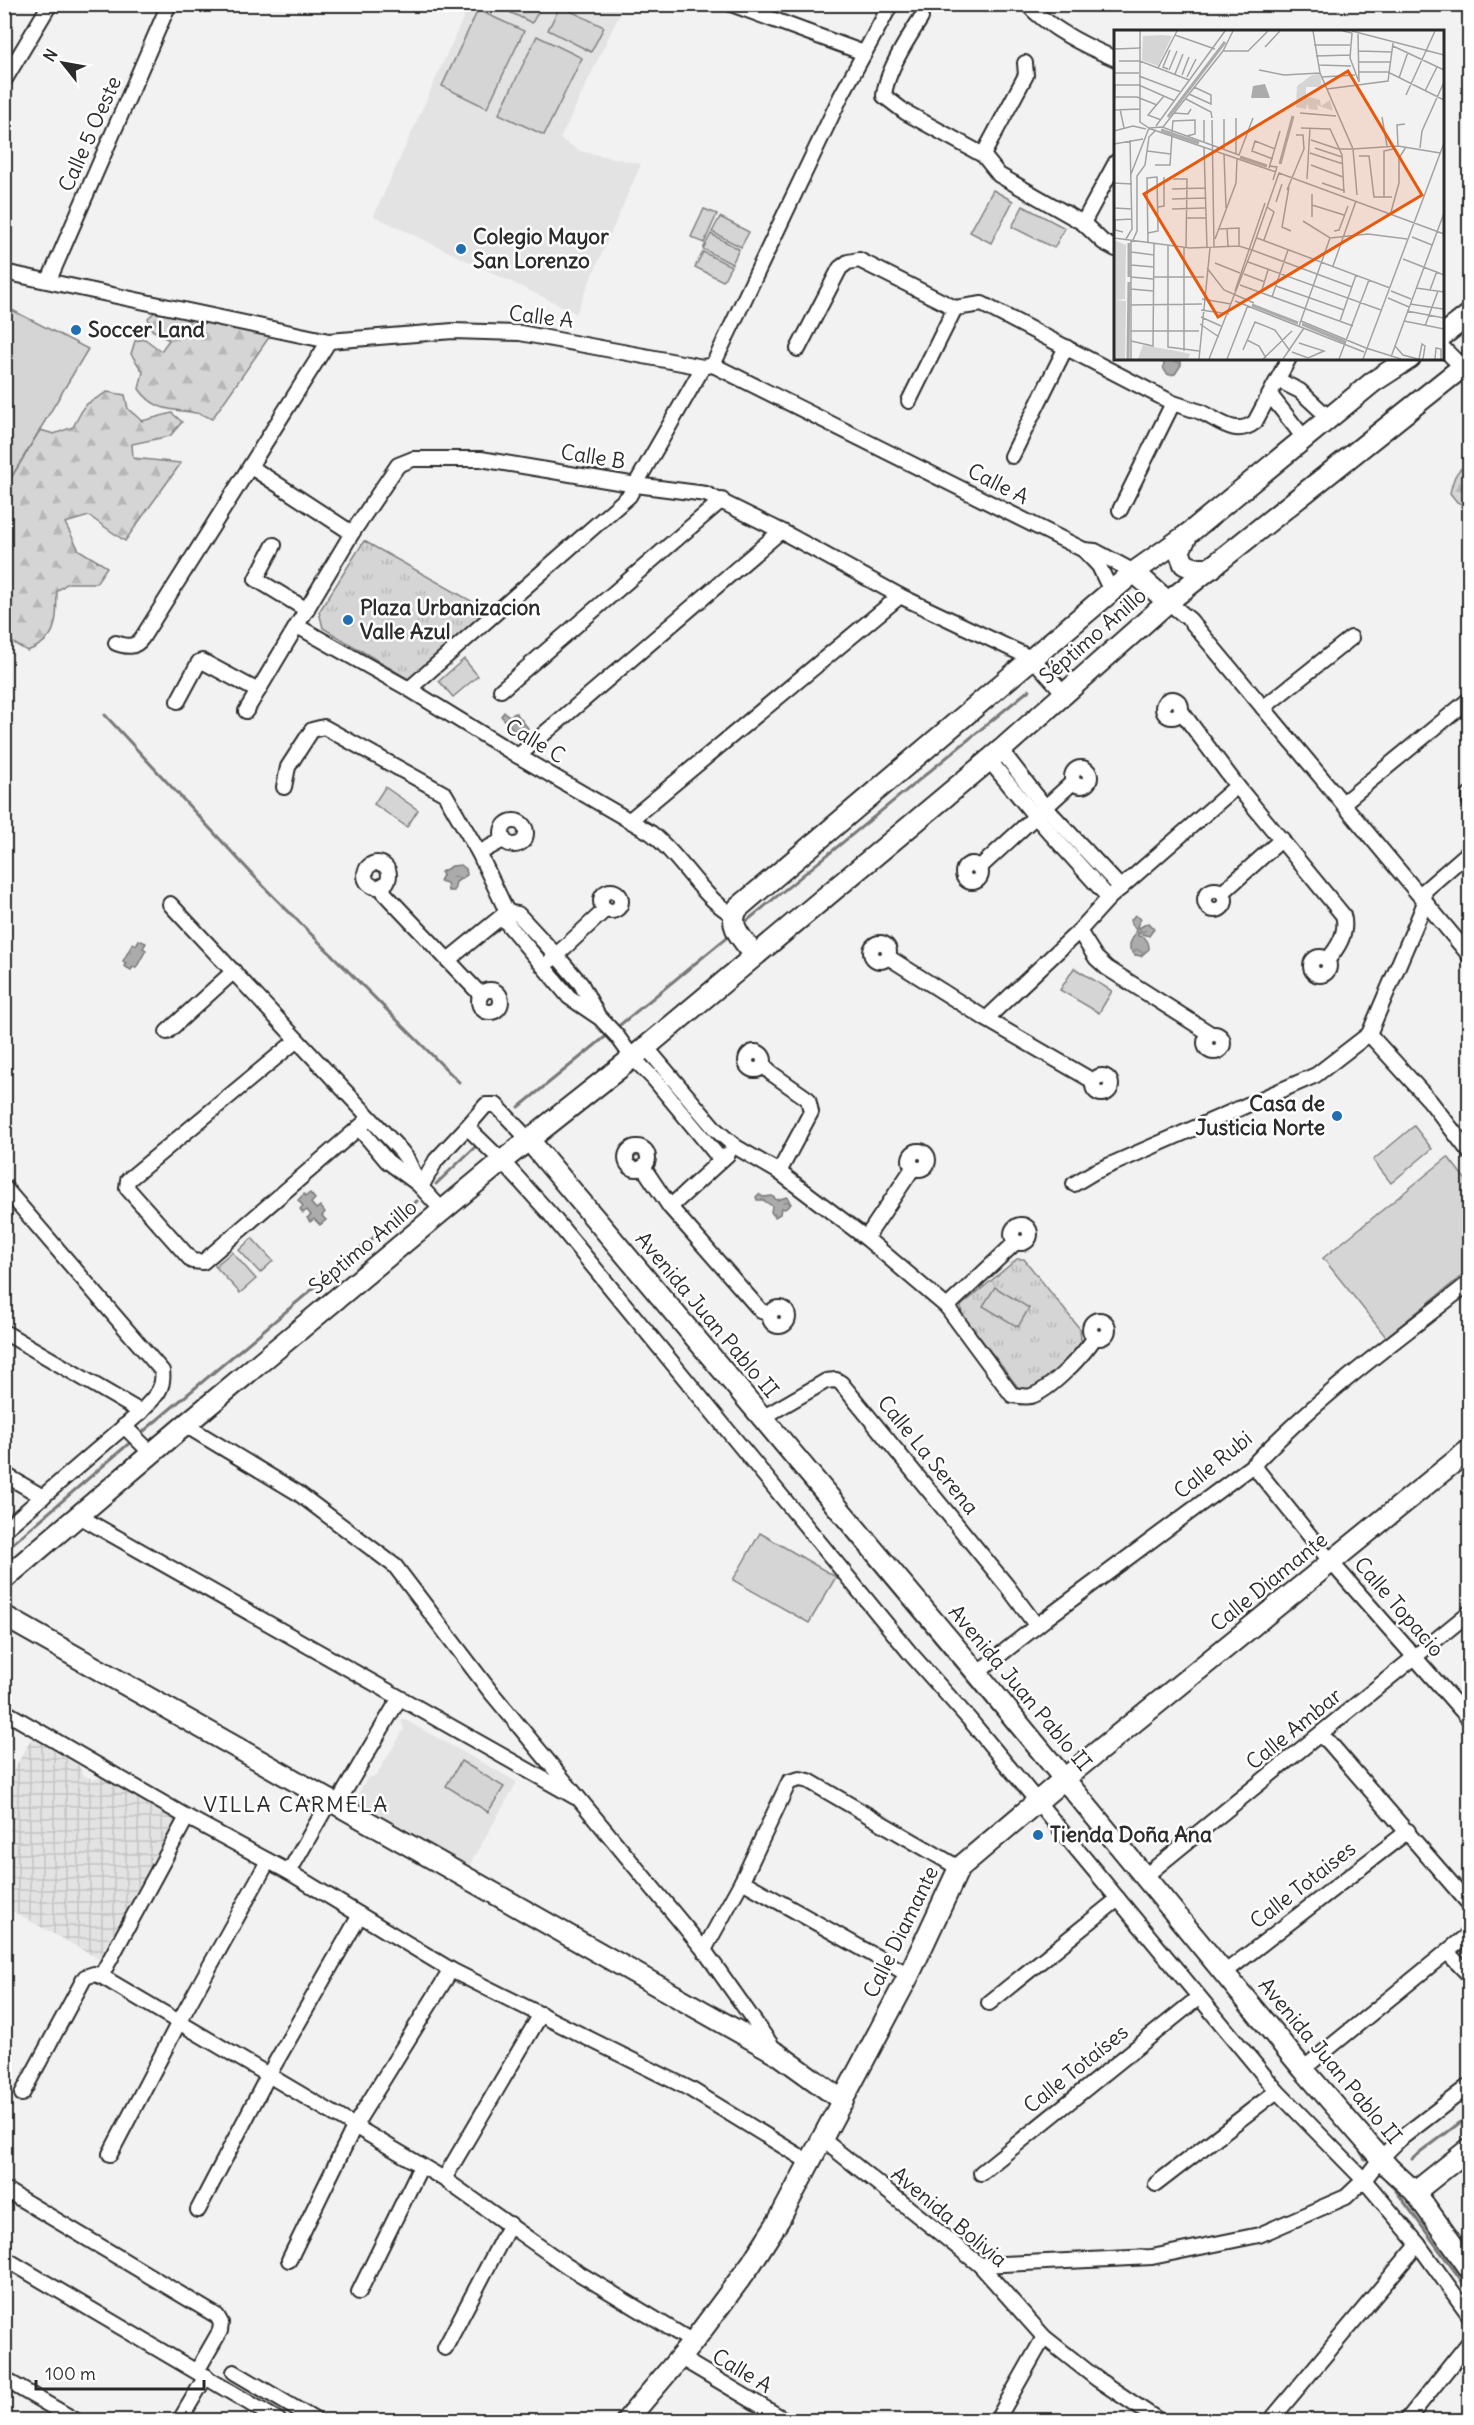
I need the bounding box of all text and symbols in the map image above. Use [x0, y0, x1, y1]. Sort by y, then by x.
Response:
inset map [1114, 30, 1444, 360]
north arrow [33, 33, 93, 93]
text: N [39, 45, 62, 65]
street label: Calle 5 Oeste [52, 72, 127, 196]
place label: Colegio Mayor San Lorenzo [473, 223, 609, 274]
marker: Colegio Mayor San Lorenzo [454, 242, 468, 256]
street label: Calle A [507, 299, 575, 334]
place label: Soccer Land [88, 316, 206, 343]
marker: Soccer Land [69, 323, 83, 337]
street label: Calle B [559, 438, 627, 475]
street label: Calle A [963, 457, 1033, 510]
street label: Séptimo Anillo [1033, 582, 1152, 690]
place label: Plaza Urbanizacion Valle Azul [360, 594, 541, 645]
marker: Plaza Urbanizacion Valle Azul [341, 613, 355, 627]
street label: Calle C [500, 712, 570, 769]
place label: Casa de Justicia Norte [1196, 1090, 1325, 1141]
marker: Casa de Justicia Norte [1330, 1109, 1344, 1123]
street label: Séptimo Anillo [303, 1193, 422, 1300]
street label: Avenida Juan Pablo II [630, 1226, 785, 1403]
street label: Calle La Serena [872, 1389, 985, 1520]
street label: Calle Rubi [1168, 1425, 1257, 1504]
street label: Calle Diamante [1204, 1526, 1333, 1637]
street label: Calle Topacio [1349, 1551, 1450, 1662]
street label: Avenida Juan Pablo II [943, 1599, 1098, 1776]
street label: Calle Ambar [1240, 1682, 1347, 1775]
district label: VILLA CARMELA [203, 1790, 389, 1818]
place label: Tienda Doña Ana [1050, 1821, 1212, 1848]
marker: Tienda Doña Ana [1031, 1828, 1045, 1842]
street label: Calle Totaises [1244, 1835, 1361, 1934]
street label: Calle Diamante [857, 1861, 944, 2002]
street label: Avenida Juan Pablo II [1253, 1972, 1408, 2149]
street label: Calle Totaíses [1018, 2018, 1133, 2119]
street label: Avenida Bolivia [886, 2160, 1013, 2273]
street label: Calle A [708, 2342, 777, 2399]
scale bar [36, 2353, 204, 2391]
text: 100 m [45, 2362, 96, 2385]

